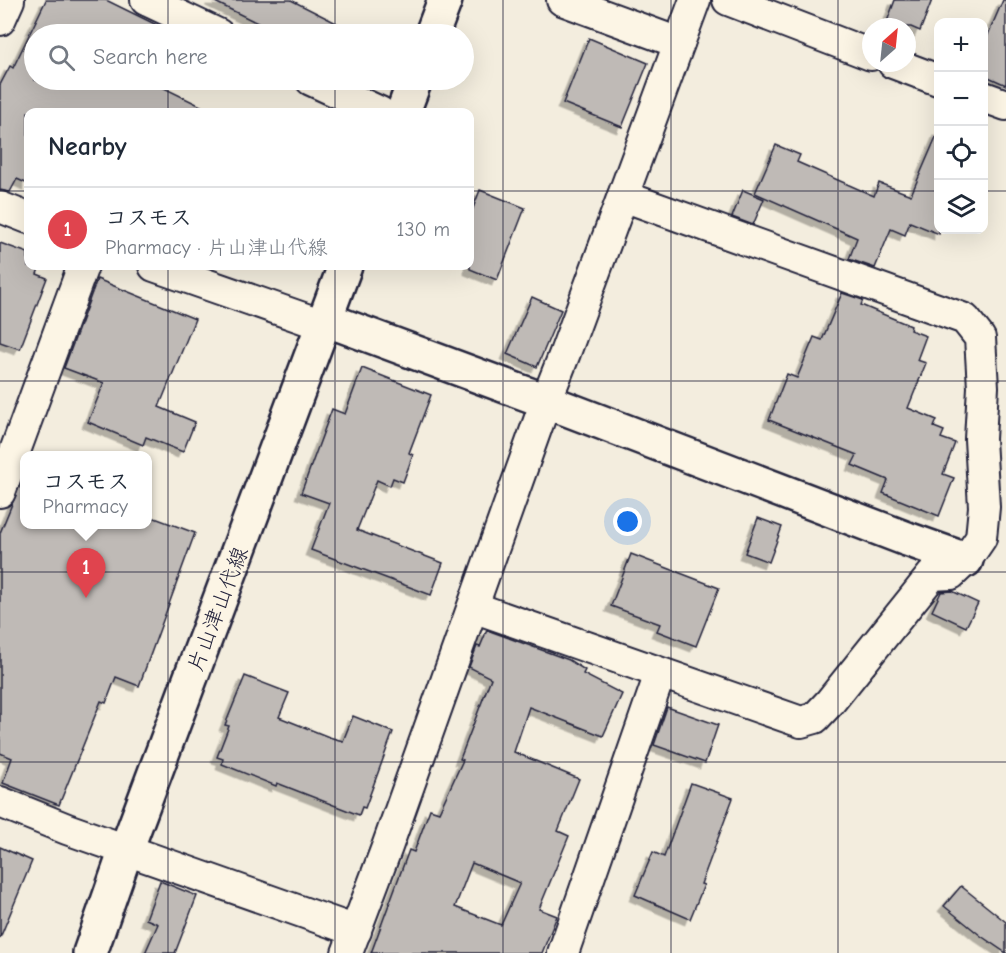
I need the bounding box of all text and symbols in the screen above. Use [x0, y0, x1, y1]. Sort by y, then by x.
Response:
north arrow [862, 18, 916, 72]
map controls [934, 18, 988, 234]
button: + [934, 18, 988, 72]
search box [24, 24, 474, 90]
icon: search [45, 41, 78, 74]
text: Search here [93, 44, 208, 70]
button: − [934, 72, 988, 126]
button: locate [934, 126, 988, 180]
text: Nearby [48, 132, 127, 162]
button: layers [934, 180, 988, 234]
text: コスモス [105, 205, 192, 231]
text: 1 [64, 218, 71, 241]
text: 130 m [397, 218, 450, 241]
text: Pharmacy · 片山津山代線 [105, 236, 328, 259]
popup [20, 451, 152, 529]
text: コスモス [42, 469, 130, 495]
text: Pharmacy [42, 495, 128, 518]
your location [613, 507, 642, 536]
street label: 片山津山代線 [182, 543, 254, 676]
pin: 1 [66, 548, 106, 598]

